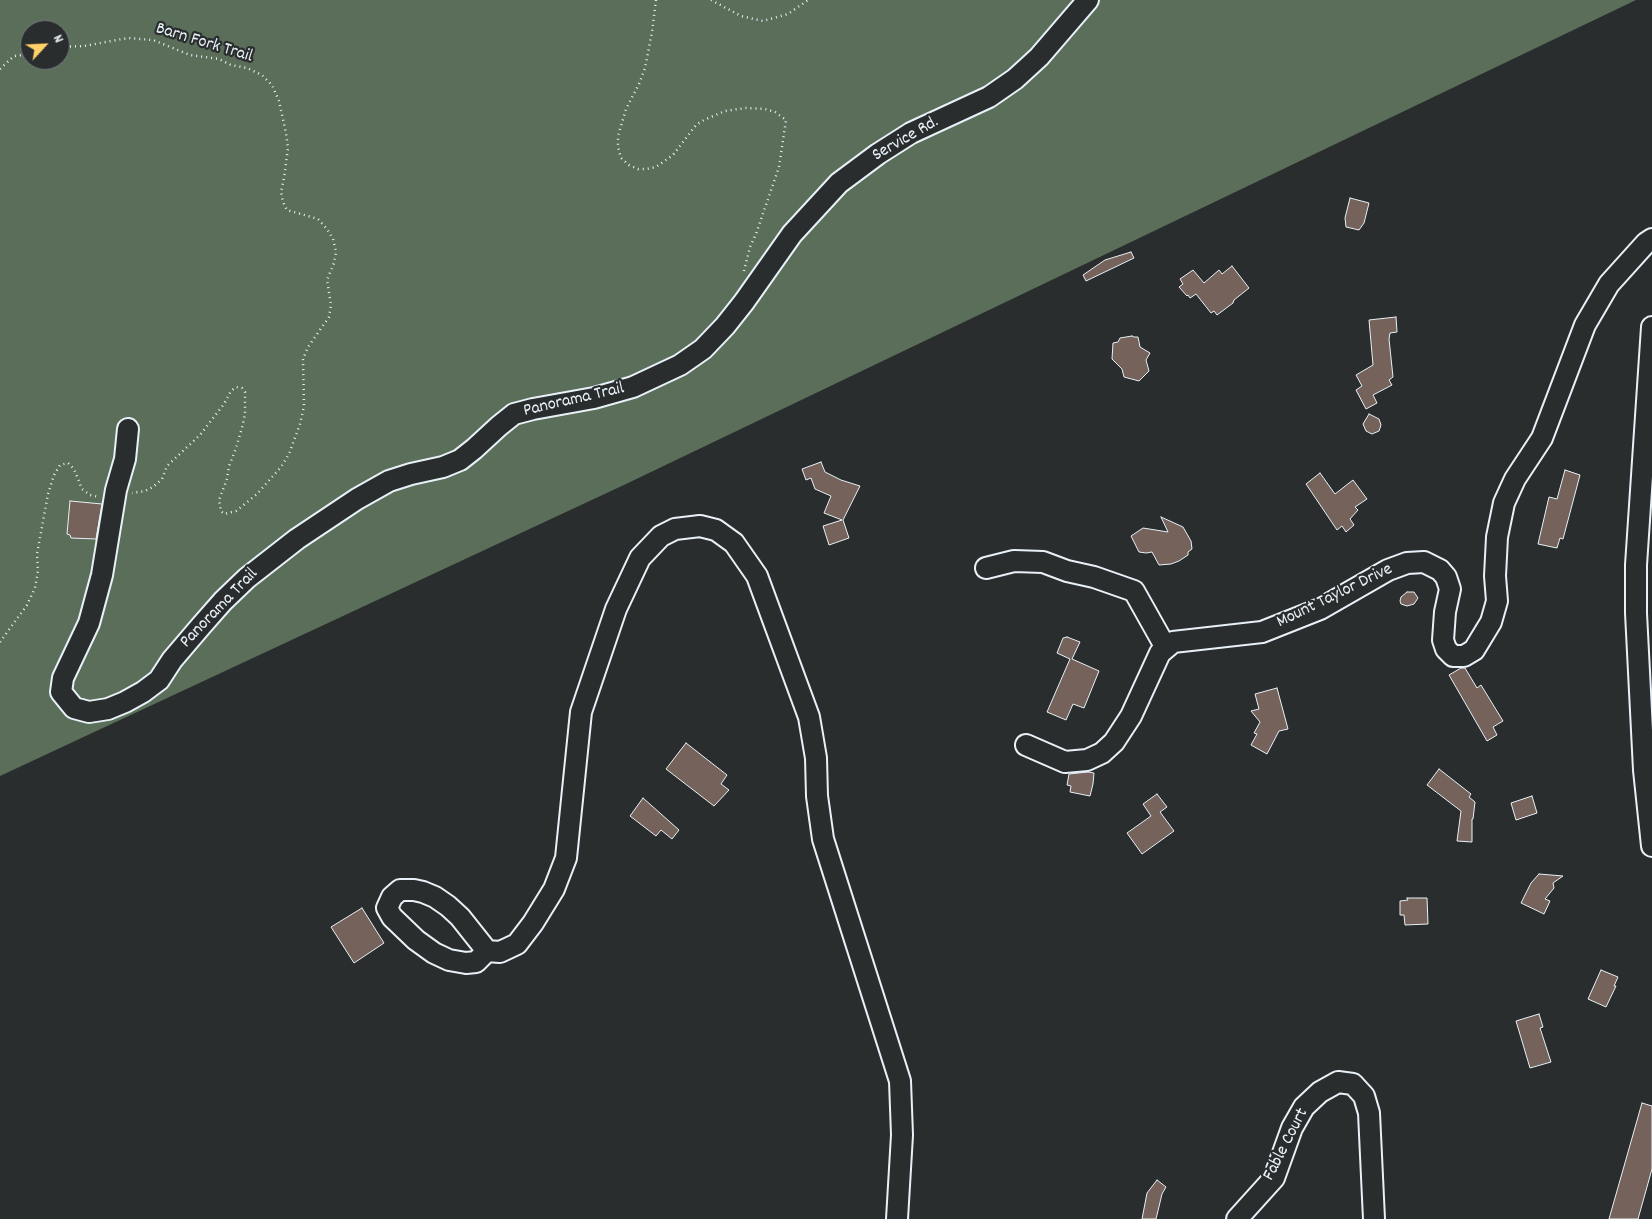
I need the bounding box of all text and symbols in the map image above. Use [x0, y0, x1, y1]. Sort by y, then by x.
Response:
street label: Barn Fork Trail [153, 19, 255, 69]
north arrow [20, 20, 70, 70]
text: N [47, 32, 68, 46]
street label: Service Rd. [869, 112, 943, 168]
street label: Panorama Trail [521, 379, 627, 423]
street label: Mount Taylor Drive [1274, 560, 1396, 634]
street label: Panorama Trail [176, 564, 264, 654]
street label: Fable Court [1260, 1105, 1314, 1185]

